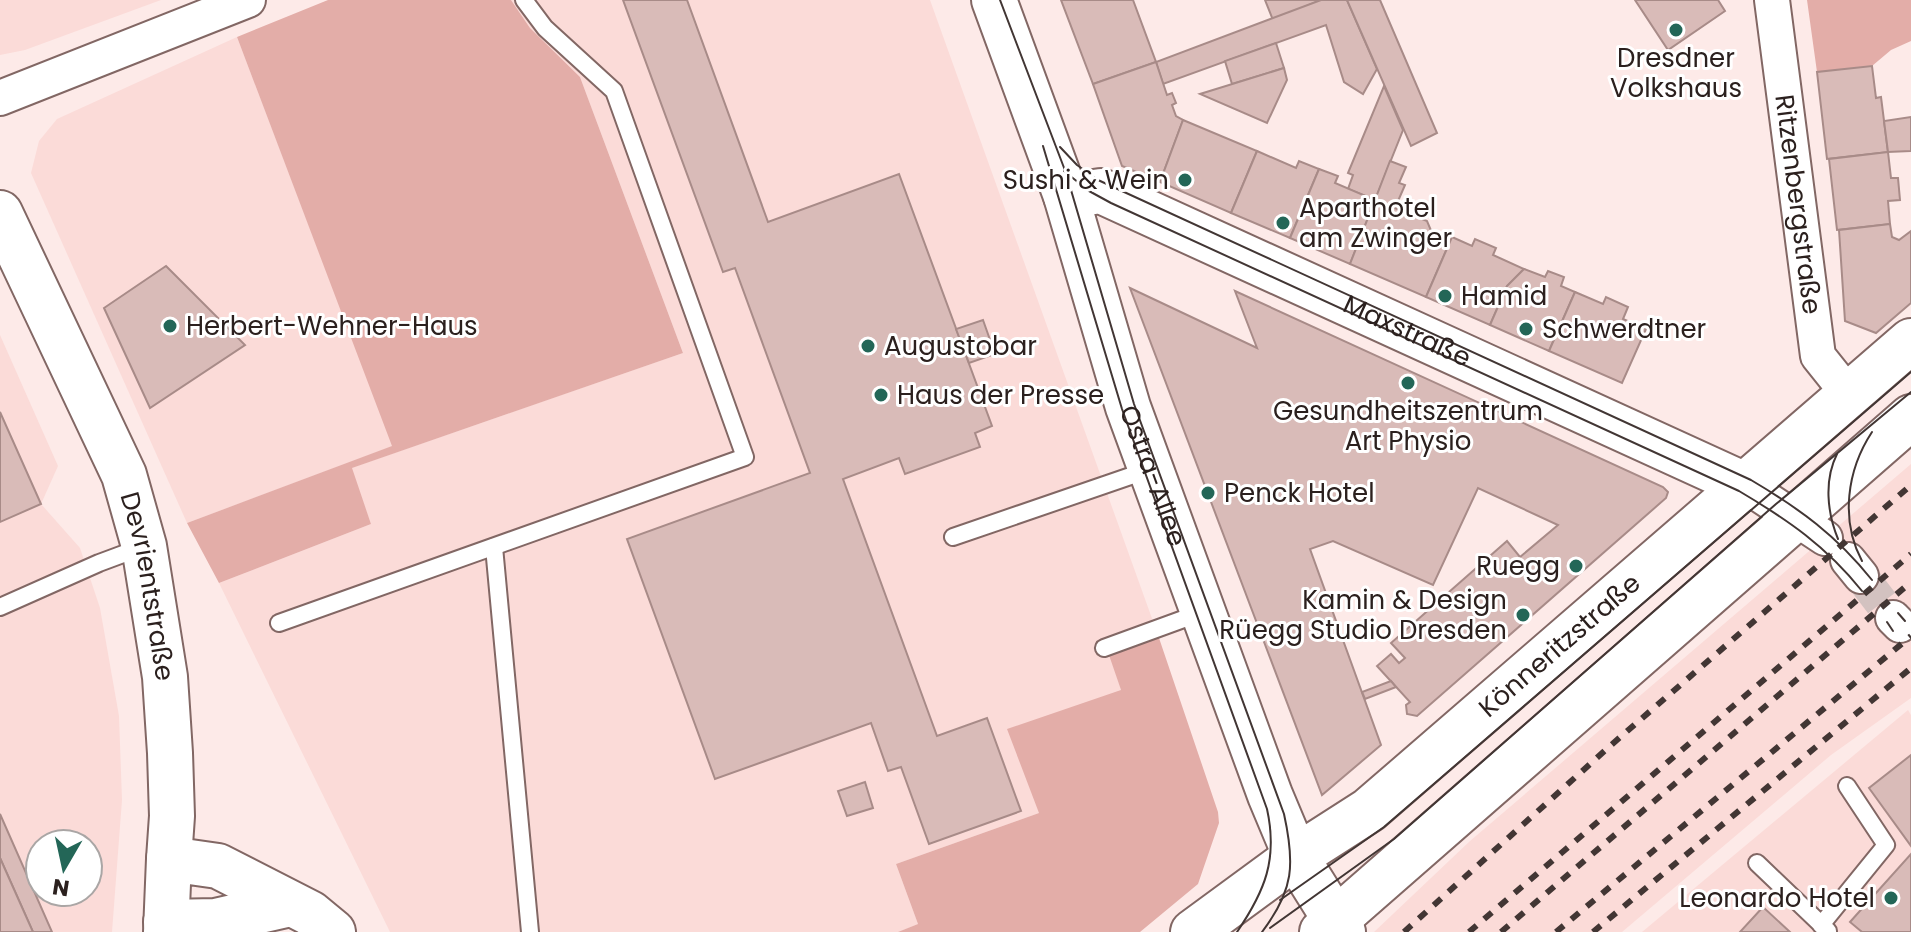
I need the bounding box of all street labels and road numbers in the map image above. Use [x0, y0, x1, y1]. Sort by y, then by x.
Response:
street label: Ritzenbergstraße [1766, 92, 1830, 316]
street label: Maxstraße [1338, 286, 1477, 376]
street label: Ostra-Allee [1111, 400, 1195, 551]
street label: Devrientstraße [112, 488, 183, 683]
street label: Könneritzstraße [1471, 565, 1648, 725]

